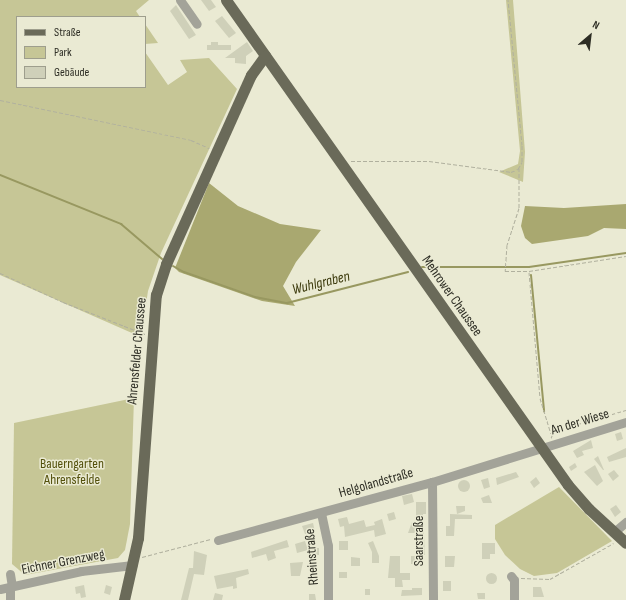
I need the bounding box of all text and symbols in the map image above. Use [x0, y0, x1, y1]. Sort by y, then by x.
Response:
legend [16, 16, 146, 88]
north arrow [570, 16, 610, 56]
text: N [590, 18, 602, 32]
text: Straße [54, 25, 81, 40]
text: Park [54, 45, 72, 60]
text: Gebäude [54, 65, 89, 80]
street label: Mehrower Chaussee [418, 253, 486, 339]
water label: Wuhlgraben [290, 267, 352, 299]
street label: Ahrensfelder Chaussee [124, 297, 150, 405]
street label: An der Wiese [549, 405, 611, 439]
park label: Bauerngarten Ahrensfelde [40, 456, 104, 488]
street label: Helgolandstraße [337, 464, 415, 502]
street label: Saarstraße [411, 516, 427, 566]
street label: Rheinstraße [302, 528, 322, 586]
street label: Eichner Grenzweg [20, 546, 106, 578]

